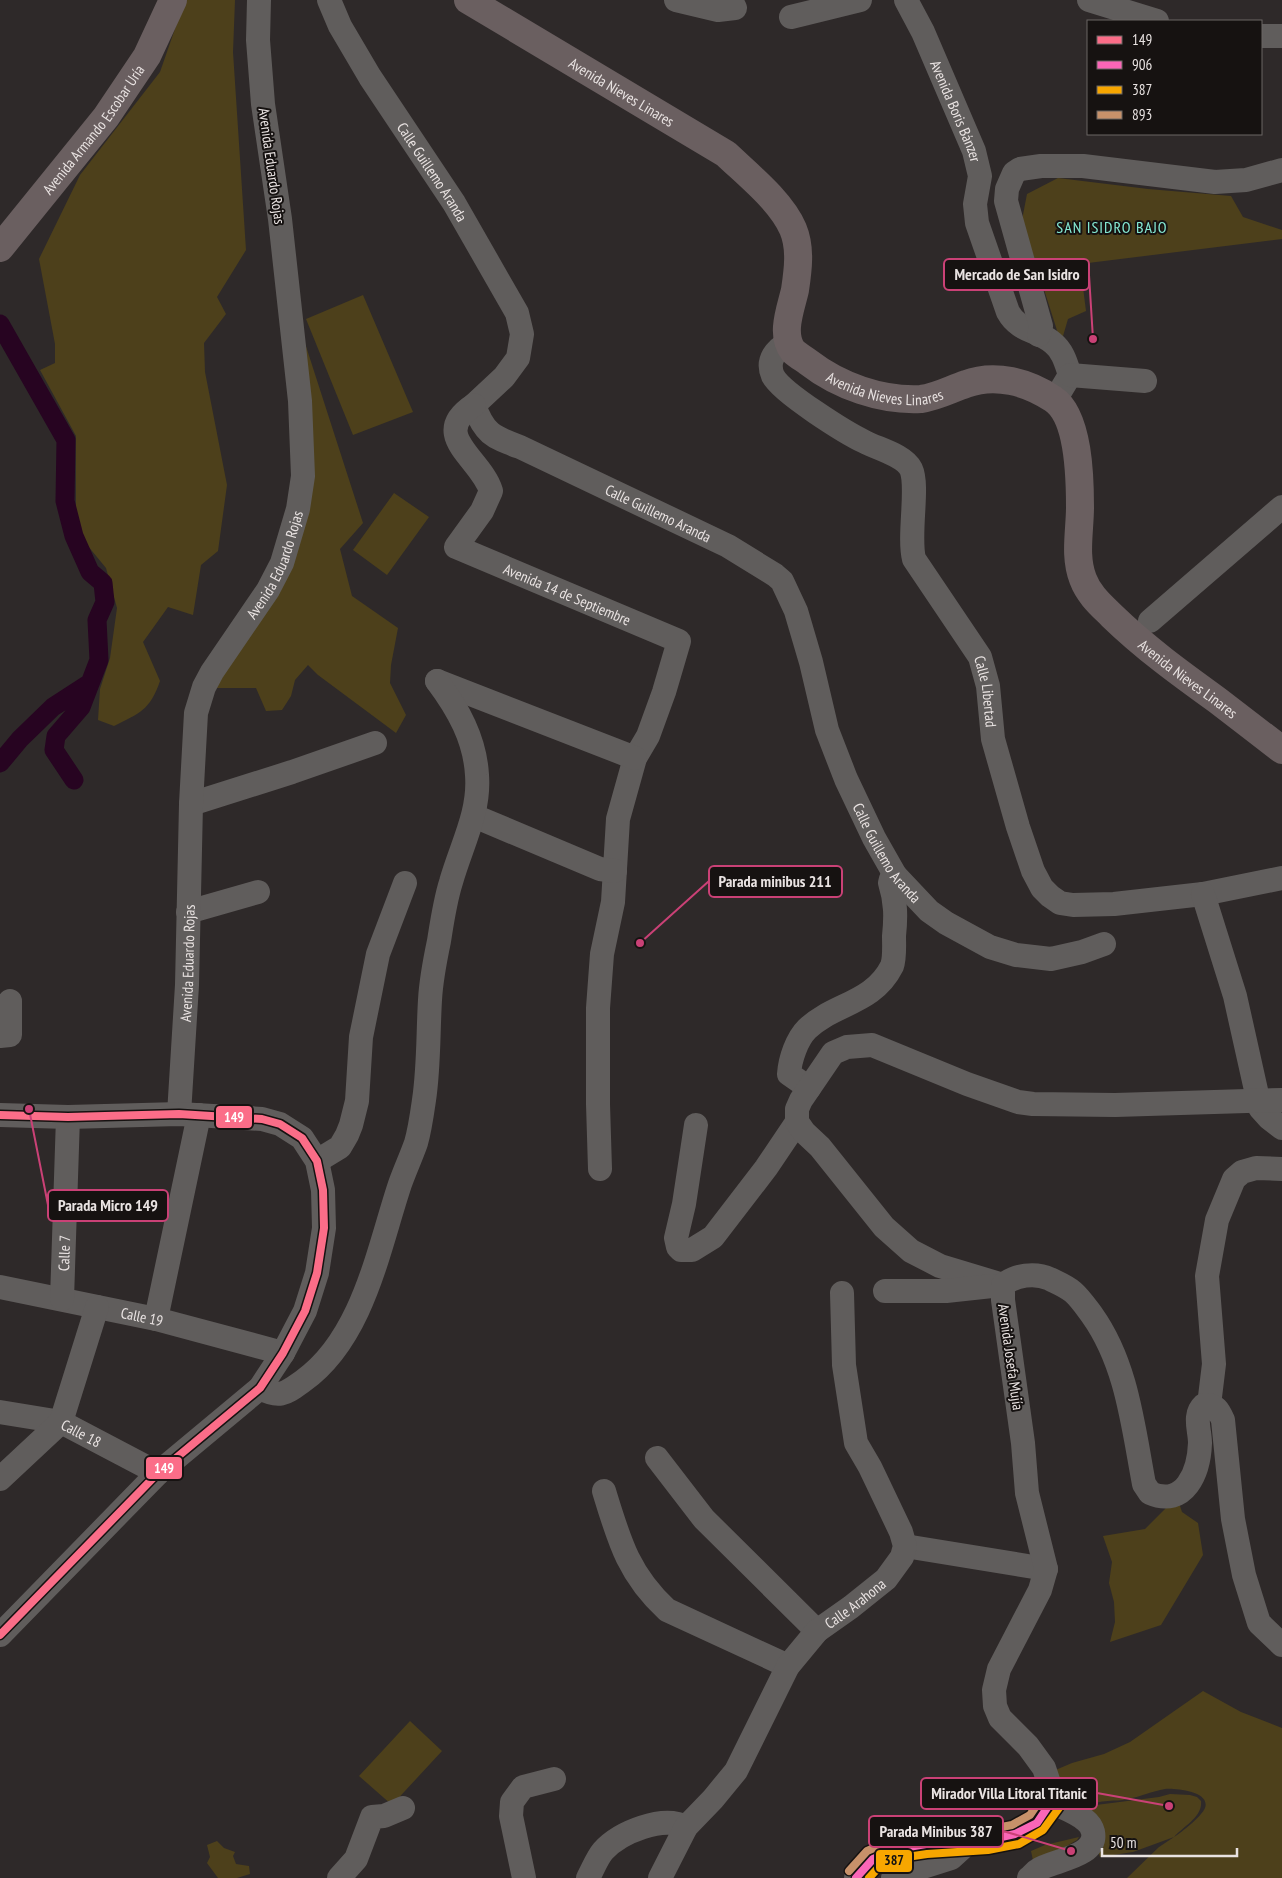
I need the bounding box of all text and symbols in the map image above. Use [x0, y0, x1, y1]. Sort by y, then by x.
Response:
legend [1087, 20, 1262, 135]
text: 149 [1132, 30, 1152, 49]
street label: Avenida Nieves Linares [566, 53, 678, 130]
text: 906 [1132, 55, 1153, 74]
street label: Avenida Boris Bánzer [927, 57, 986, 164]
street label: Avenida Armando Escobar Uría [38, 61, 148, 198]
text: 387 [1132, 80, 1152, 99]
text: 893 [1132, 105, 1152, 124]
street label: Avenida Eduardo Rojas [254, 107, 290, 225]
street label: Calle Guillemo Aranda [393, 118, 472, 225]
district label: SAN ISIDRO BAJO [1056, 217, 1168, 237]
callout: Mercado de San Isidro [944, 259, 1089, 290]
text: Mercado de San Isidro [954, 264, 1080, 284]
street label: Avenida Nieves Linares [823, 367, 946, 409]
street label: Calle Guillemo Aranda [602, 480, 714, 546]
street label: Avenida Eduardo Rojas [242, 508, 307, 622]
street label: Avenida 14 de Septiembre [501, 559, 634, 629]
street label: Avenida Nieves Linares [1135, 635, 1242, 722]
street label: Calle Libertad [971, 653, 1001, 728]
street label: Calle Guillemo Aranda [849, 800, 925, 906]
callout: Parada minibus 211 [709, 866, 842, 897]
text: Parada minibus 211 [718, 871, 832, 891]
street label: Avenida Eduardo Rojas [175, 904, 198, 1022]
line badge: 149 [215, 1105, 253, 1129]
text: 149 [224, 1108, 244, 1126]
callout: Parada Micro 149 [48, 1190, 168, 1221]
text: Parada Micro 149 [58, 1195, 158, 1215]
street label: Calle 7 [53, 1235, 74, 1271]
street label: Calle 19 [119, 1303, 165, 1330]
street label: Avenida Josefa Mujía [994, 1303, 1028, 1411]
street label: Calle 18 [58, 1414, 105, 1451]
line badge: 149 [145, 1456, 183, 1480]
text: 149 [154, 1459, 174, 1477]
street label: Calle Arahona [821, 1574, 889, 1632]
callout: Mirador Villa Litoral Titanic [921, 1778, 1097, 1809]
text: Mirador Villa Litoral Titanic [931, 1783, 1087, 1803]
callout: Parada Minibus 387 [869, 1816, 1003, 1847]
text: Parada Minibus 387 [879, 1821, 993, 1841]
scale bar [1102, 1826, 1237, 1858]
text: 50 m [1110, 1833, 1136, 1852]
line badge: 387 [875, 1849, 913, 1873]
text: 387 [884, 1851, 904, 1869]

